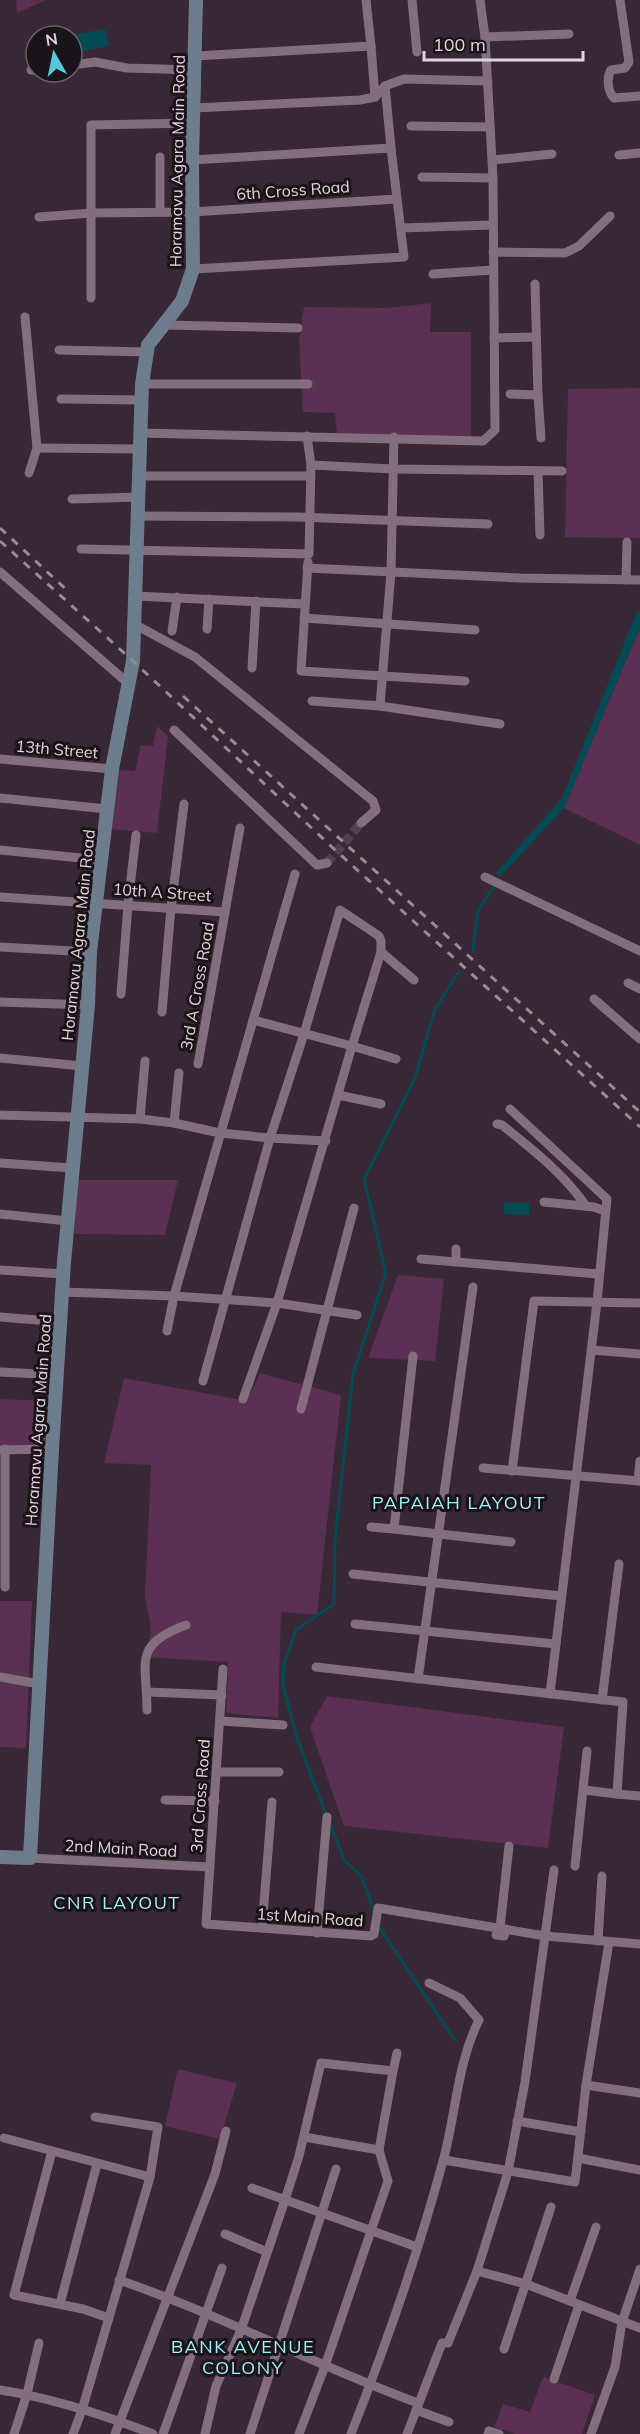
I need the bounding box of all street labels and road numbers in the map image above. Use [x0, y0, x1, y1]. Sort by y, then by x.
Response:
street label: Horamavu Agara Main Road [165, 55, 189, 267]
street label: 6th Cross Road [236, 176, 350, 204]
street label: 13th Street [15, 735, 99, 763]
street label: Horamavu Agara Main Road [57, 828, 99, 1042]
street label: 10th A Street [112, 879, 212, 905]
street label: 3rd A Cross Road [176, 920, 218, 1052]
street label: Horamavu Agara Main Road [21, 1313, 55, 1527]
street label: 3rd Cross Road [186, 1738, 214, 1854]
street label: 2nd Main Road [64, 1835, 178, 1861]
street label: 1st Main Road [256, 1903, 364, 1931]

